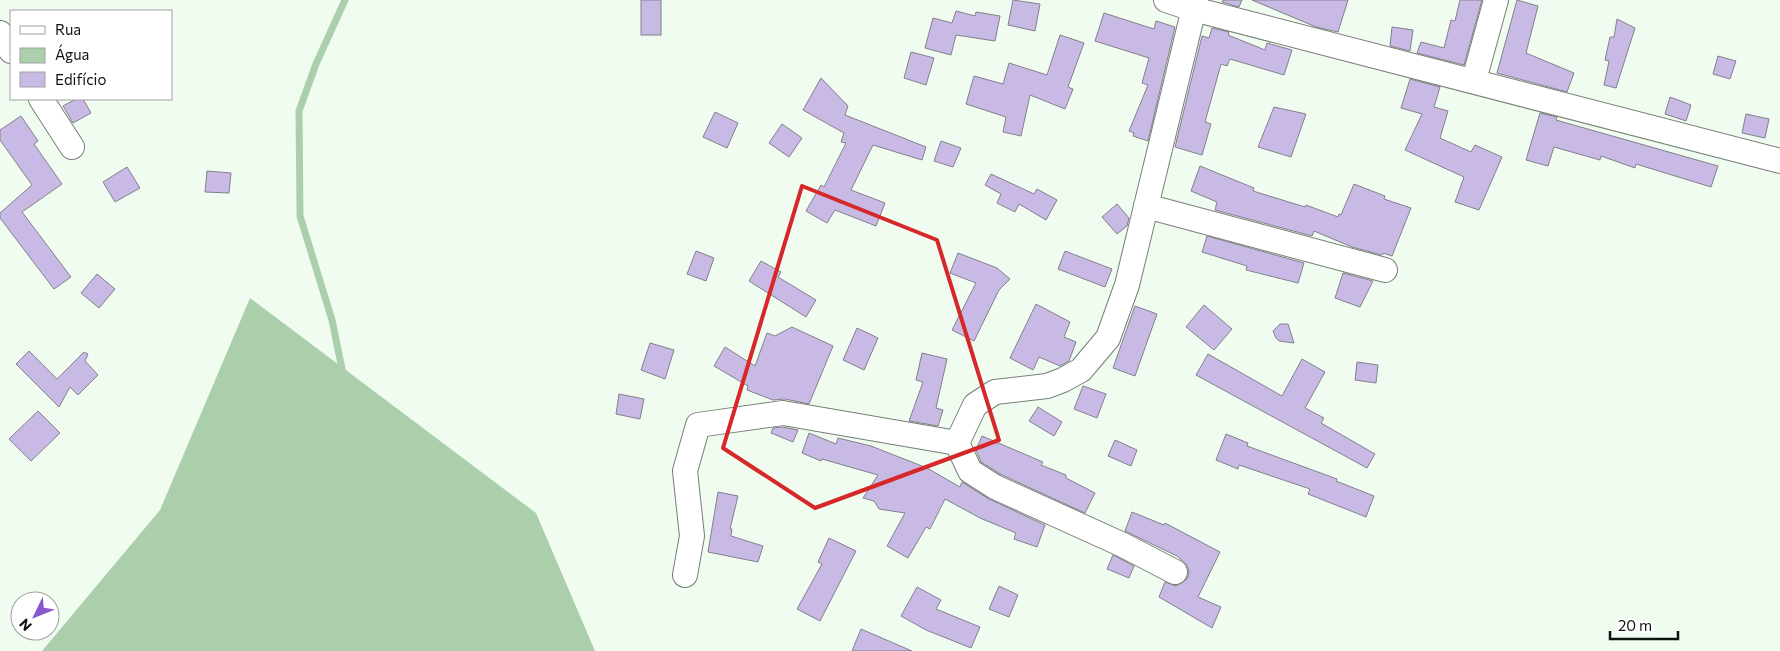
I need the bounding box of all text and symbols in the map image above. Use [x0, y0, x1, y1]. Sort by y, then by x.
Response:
legend [10, 10, 172, 100]
text: Rua [55, 20, 81, 38]
text: Água [55, 44, 89, 63]
text: Edifício [55, 70, 106, 88]
north arrow [10, 591, 60, 641]
scale bar [1610, 608, 1678, 640]
text: N [15, 616, 35, 635]
text: 20 m [1618, 616, 1652, 634]

